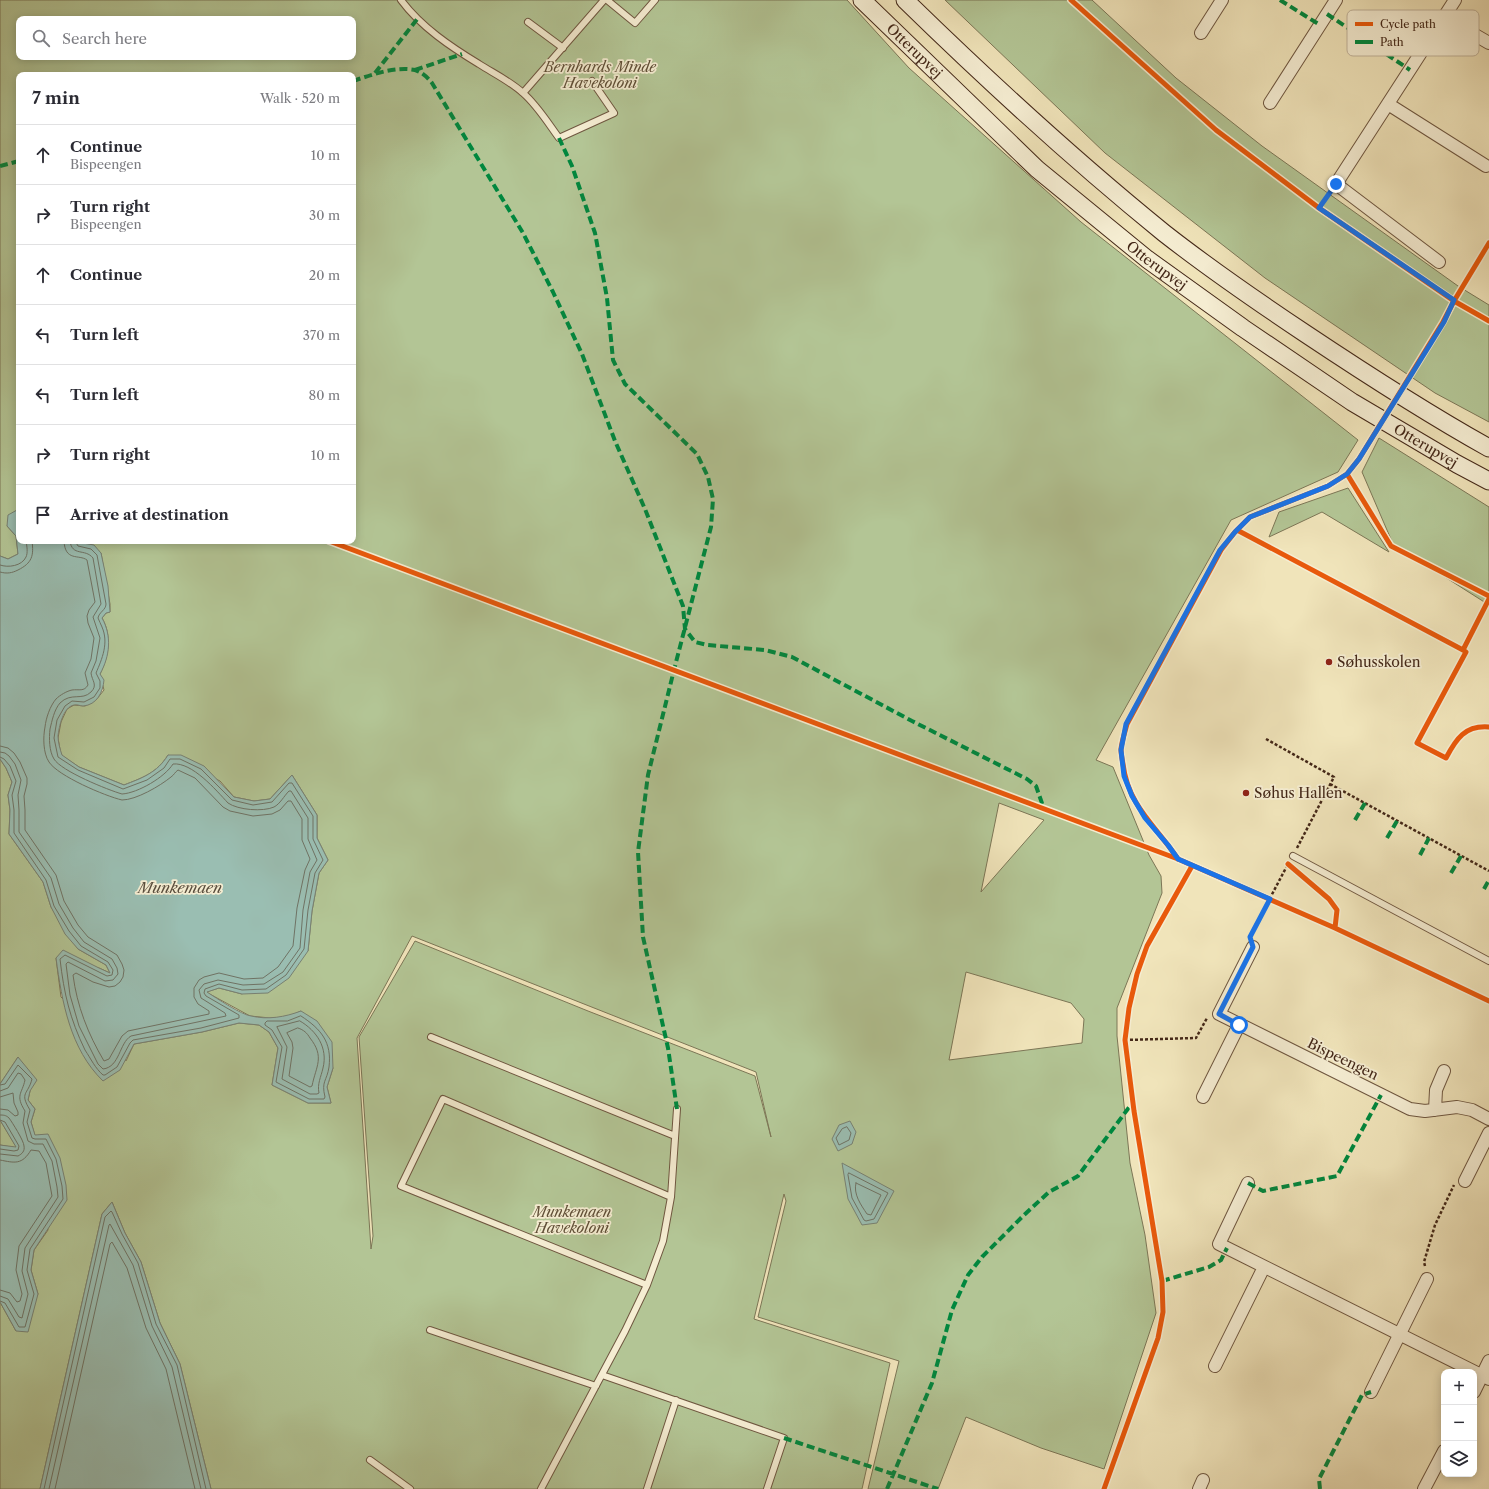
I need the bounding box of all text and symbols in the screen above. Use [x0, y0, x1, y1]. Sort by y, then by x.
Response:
legend [1347, 10, 1479, 56]
search box [16, 16, 356, 60]
text: Cycle path [1380, 17, 1436, 31]
street label: Otterupvej [883, 19, 946, 82]
icon: search [30, 27, 52, 49]
text: Search here [62, 29, 147, 48]
text: Path [1380, 35, 1404, 49]
park label: Bernhards Minde Havekoloni [543, 58, 657, 92]
text: 7 min [32, 88, 80, 108]
text: Walk · 520 m [260, 90, 340, 106]
text: Continue [70, 137, 142, 156]
icon: ahead [32, 144, 54, 166]
text: 10 m [311, 147, 340, 163]
text: Bispeengen [70, 156, 142, 172]
route end [1327, 175, 1345, 193]
text: Turn right [70, 197, 150, 216]
icon: right [32, 204, 54, 226]
text: 30 m [309, 207, 340, 223]
text: Bispeengen [70, 216, 142, 232]
street label: Otterupvej [1123, 237, 1191, 294]
icon: ahead [32, 264, 54, 286]
text: Continue [70, 265, 142, 284]
text: 20 m [309, 267, 340, 283]
icon: left [32, 324, 54, 346]
text: Turn left [70, 325, 139, 344]
text: 370 m [303, 327, 340, 343]
icon: left [32, 384, 54, 406]
text: Turn left [70, 385, 139, 404]
text: 80 m [308, 387, 340, 403]
street label: Otterupvej [1390, 420, 1461, 471]
icon: right [32, 444, 54, 466]
text: Turn right [70, 445, 150, 464]
text: 10 m [311, 447, 340, 463]
icon: arrive [32, 504, 54, 526]
text: Arrive at destination [70, 505, 229, 524]
place label: Søhusskolen [1337, 653, 1421, 671]
marker: Søhusskolen [1324, 657, 1334, 667]
place label: Søhus Hallen [1254, 784, 1343, 802]
marker: Søhus Hallen [1241, 788, 1251, 798]
water label: Munkemaen [136, 878, 222, 897]
route start [1230, 1016, 1248, 1034]
street label: Bispeengen [1304, 1034, 1382, 1084]
park label: Munkemaen Havekoloni [531, 1203, 611, 1237]
map controls [1441, 1369, 1477, 1477]
button: + [1441, 1369, 1477, 1405]
button: − [1441, 1405, 1477, 1441]
button: layers [1441, 1441, 1477, 1477]

